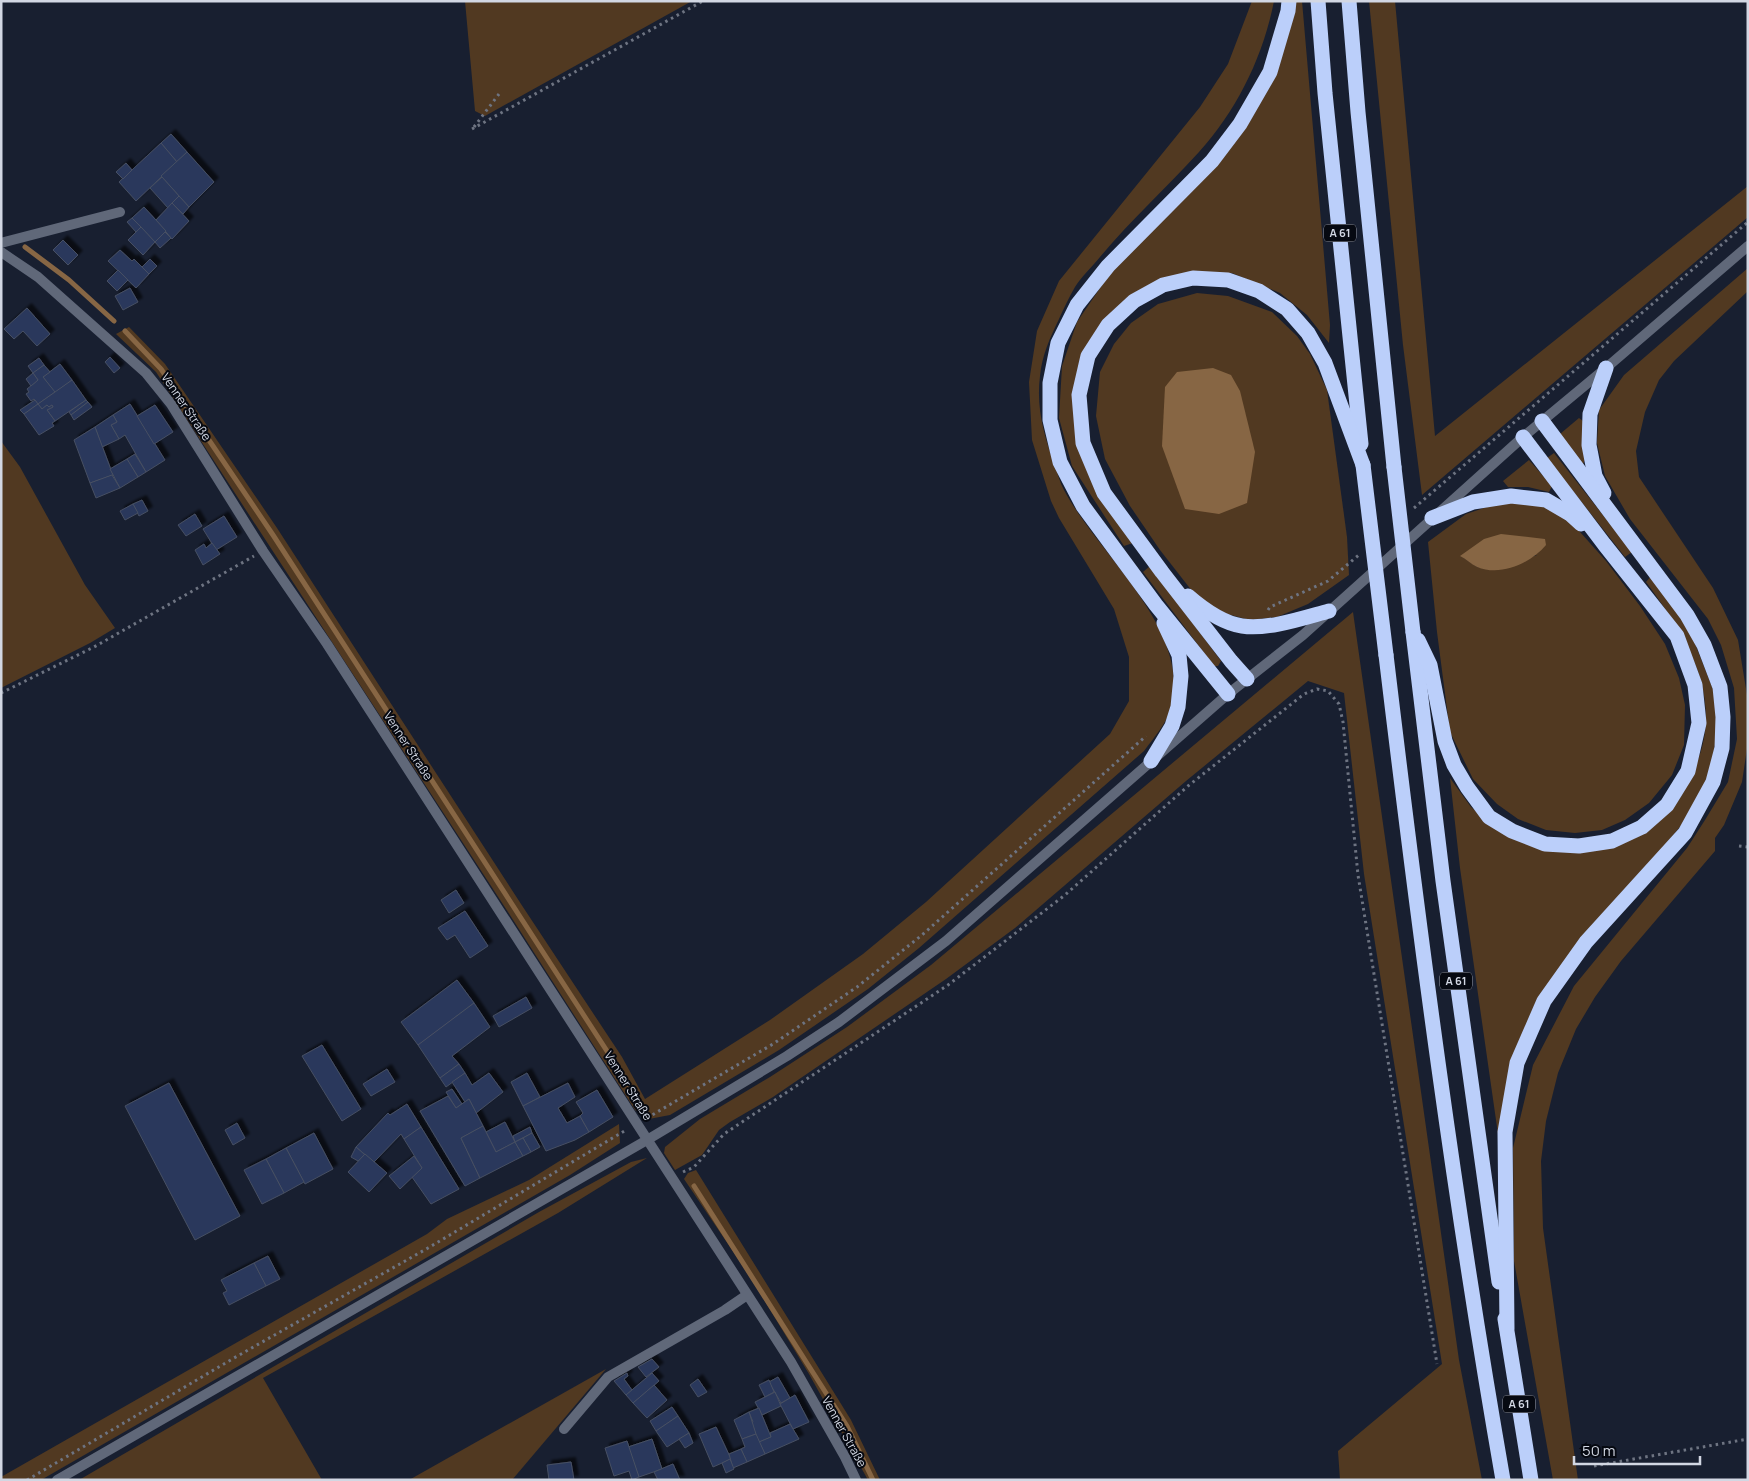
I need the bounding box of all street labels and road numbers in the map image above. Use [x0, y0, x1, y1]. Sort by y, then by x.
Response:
road number: A 61 [1324, 224, 1356, 242]
street label: Venner Straße [157, 369, 215, 444]
street label: Venner Straße [380, 708, 437, 783]
road number: A 61 [1440, 972, 1472, 989]
street label: Venner Straße [600, 1048, 656, 1124]
street label: Venner Straße [818, 1393, 871, 1470]
road number: A 61 [1503, 1396, 1535, 1412]

